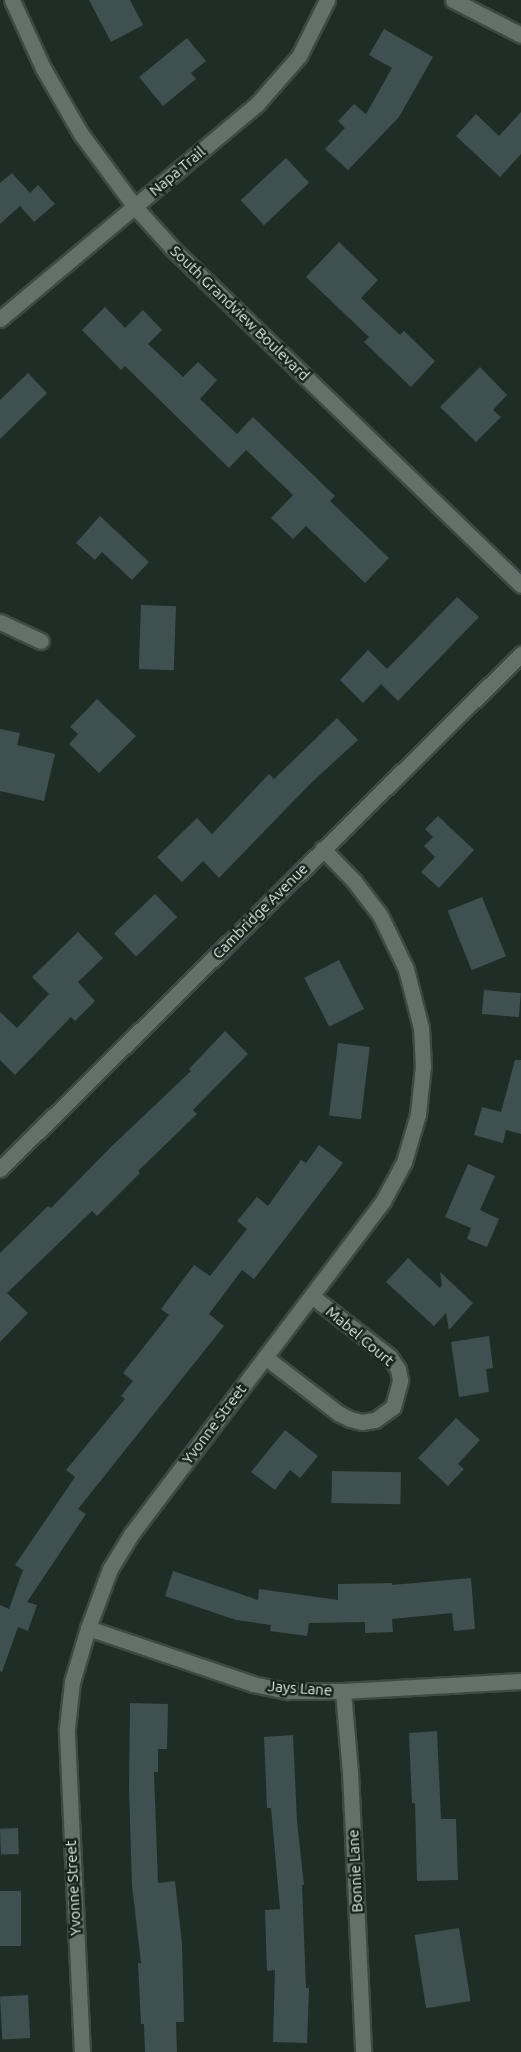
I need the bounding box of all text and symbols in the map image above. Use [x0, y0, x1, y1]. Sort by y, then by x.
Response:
street label: Napa Trail [146, 143, 208, 199]
street label: South Grandview Boulevard [167, 242, 313, 384]
street label: Cambridge Avenue [209, 860, 311, 962]
street label: Mabel Court [322, 1302, 398, 1370]
street label: Yvonne Street [178, 1380, 250, 1468]
street label: Jays Lane [267, 1677, 333, 1699]
street label: Bonnie Lane [344, 1829, 366, 1913]
street label: Yvonne Street [62, 1840, 84, 1936]

